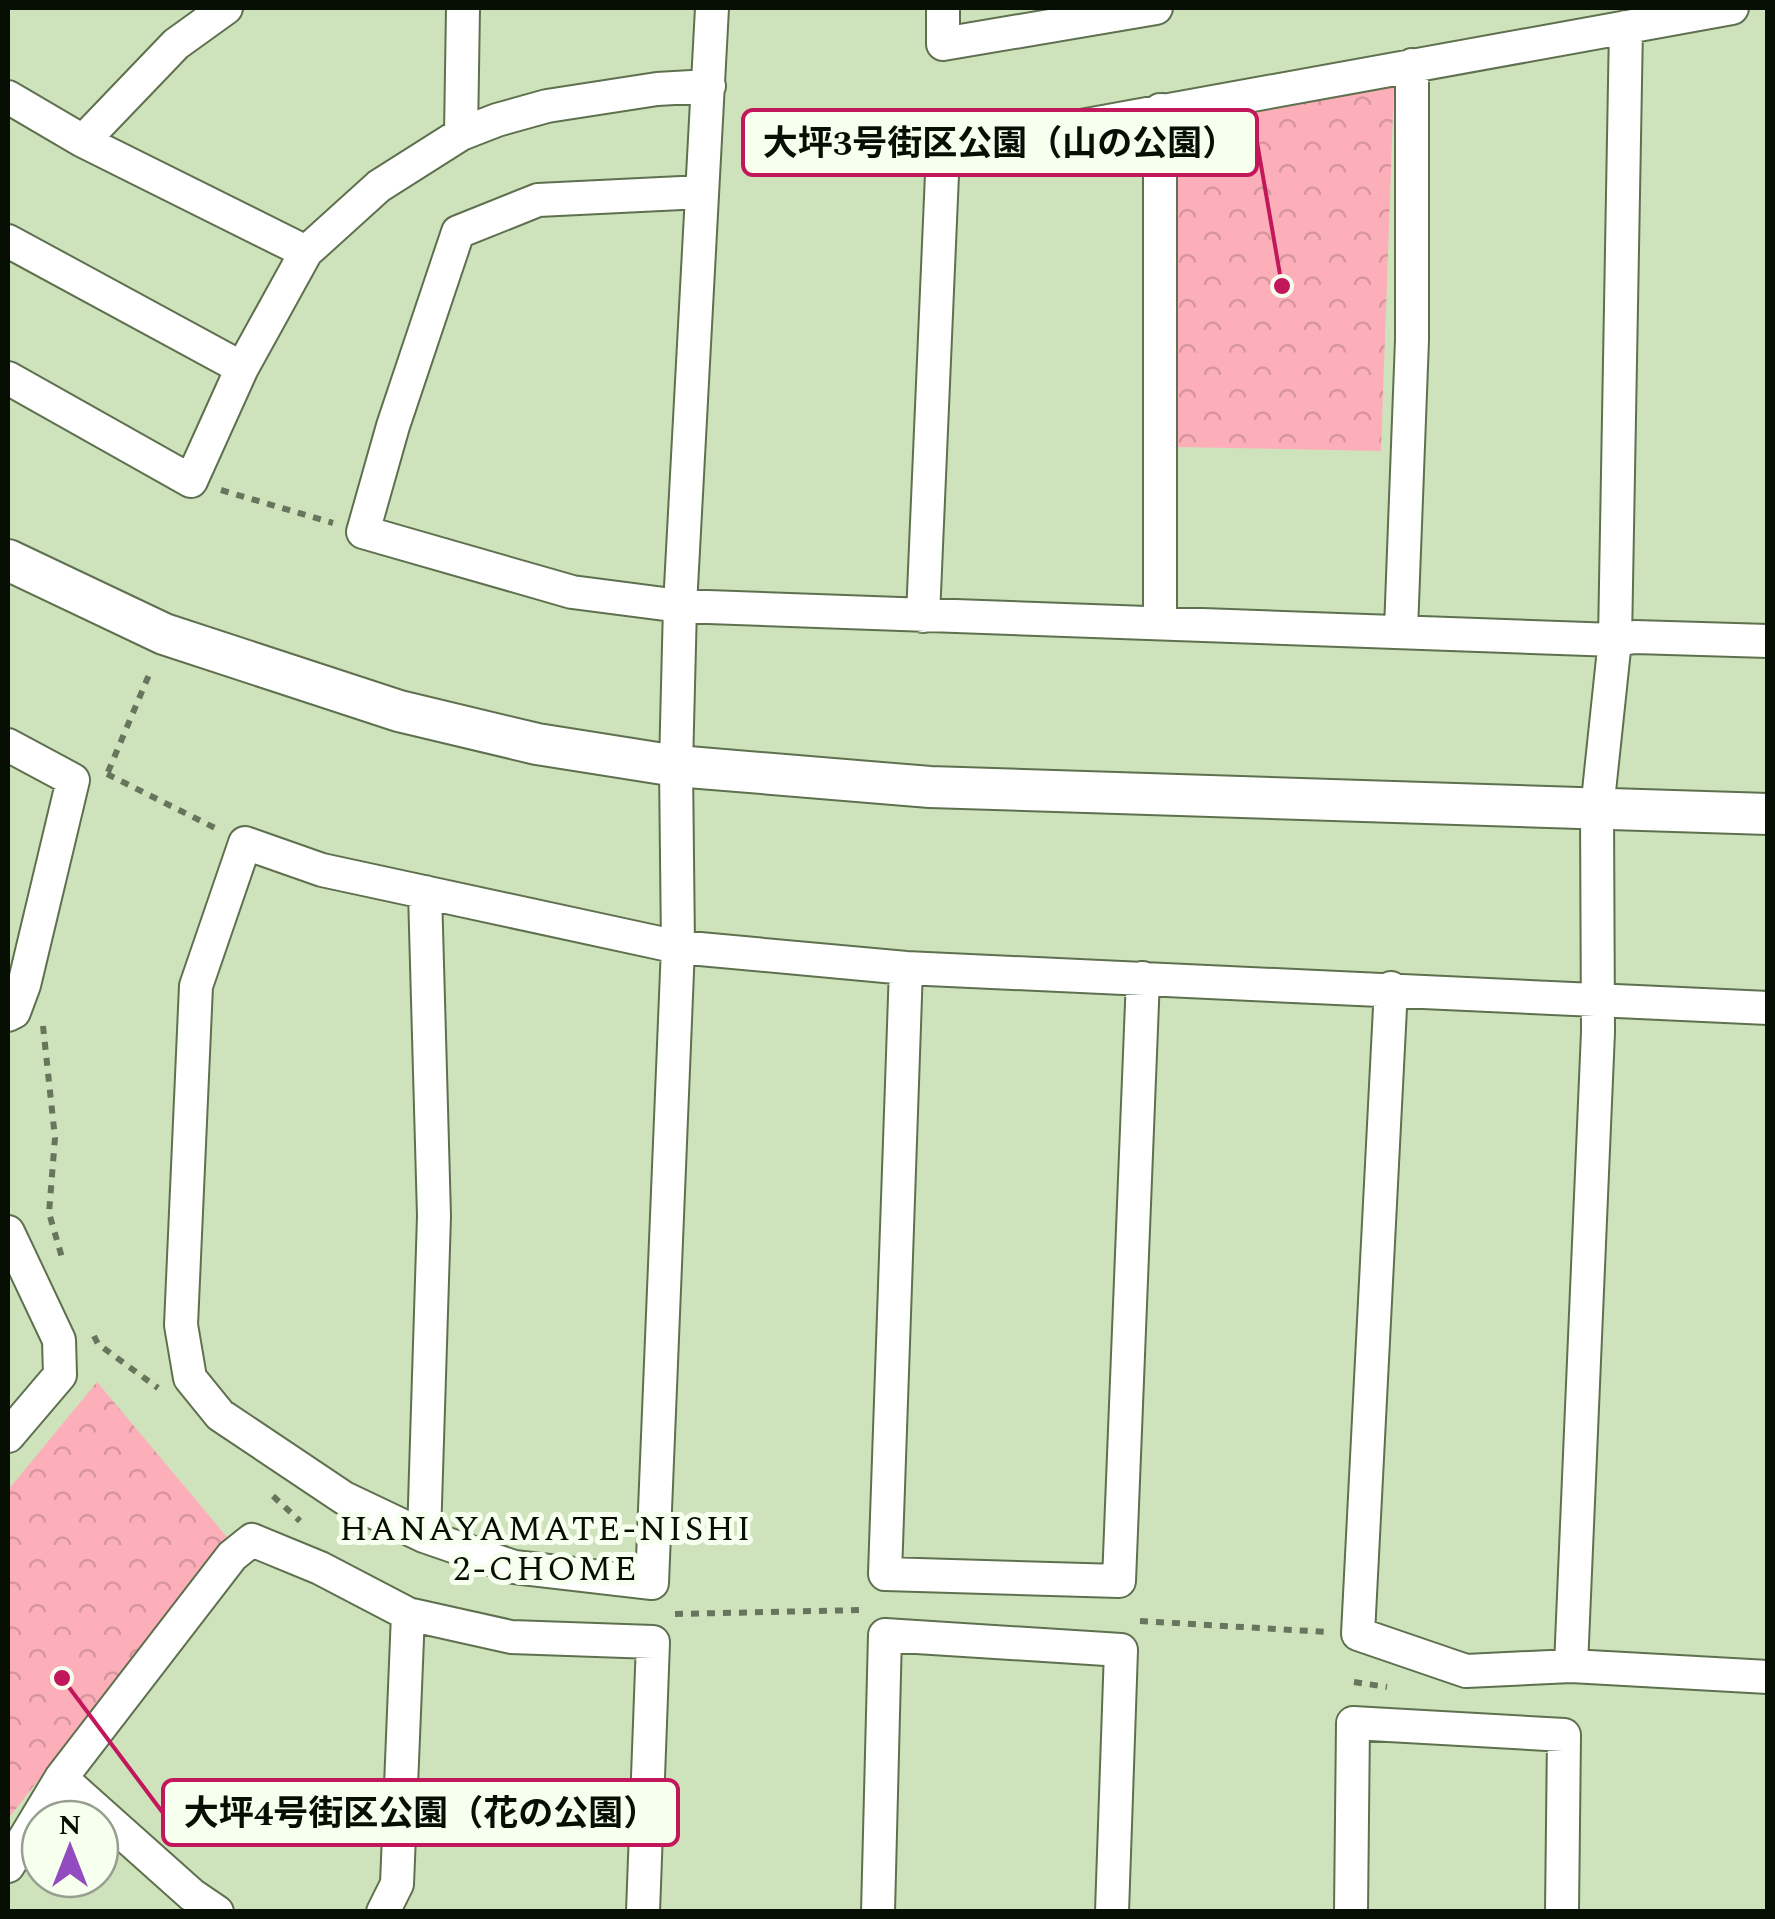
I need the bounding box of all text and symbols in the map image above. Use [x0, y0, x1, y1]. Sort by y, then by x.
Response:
callout: 大坪3号街区公園（山の公園） [743, 110, 1257, 175]
text: 大坪3号街区公園（山の公園） [763, 118, 1237, 171]
district label: HANAYAMATE-NISHI 2-CHOME [339, 1503, 753, 1596]
callout: 大坪4号街区公園（花の公園） [163, 1780, 678, 1845]
text: 大坪4号街区公園（花の公園） [184, 1788, 658, 1841]
north arrow [20, 1799, 120, 1899]
text: N [59, 1804, 81, 1847]

